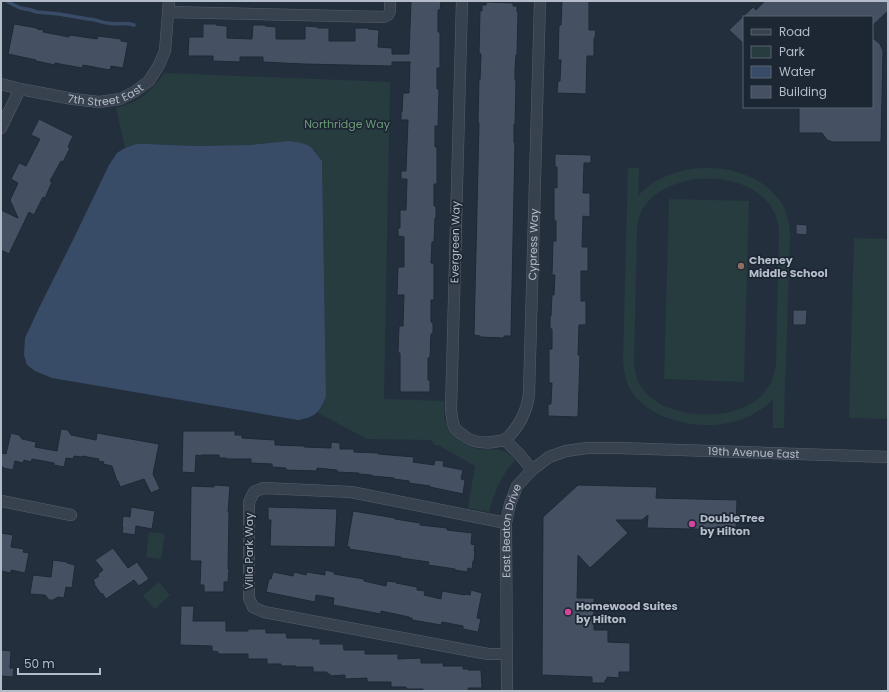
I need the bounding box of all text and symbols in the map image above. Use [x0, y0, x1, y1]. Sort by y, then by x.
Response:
legend [743, 16, 873, 108]
text: Road [779, 23, 810, 40]
text: Park [779, 43, 806, 60]
text: Water [779, 63, 816, 80]
street label: 7th Street East [66, 80, 147, 110]
text: Building [779, 83, 827, 100]
park label: Northridge Way [304, 116, 391, 132]
street label: Evergreen Way [446, 200, 464, 283]
street label: Cypress Way [524, 207, 542, 281]
place label: Cheney Middle School [749, 252, 828, 281]
marker: Cheney Middle School [736, 261, 746, 271]
street label: 19th Avenue East [708, 443, 800, 462]
street label: East Beaton Drive [498, 481, 525, 578]
place label: DoubleTree by Hilton [700, 510, 765, 539]
street label: Villa Park Way [241, 512, 257, 589]
marker: DoubleTree by Hilton [687, 519, 697, 529]
place label: Homewood Suites by Hilton [576, 598, 678, 627]
marker: Homewood Suites by Hilton [563, 607, 573, 617]
scale bar [18, 650, 100, 676]
text: 50 m [24, 655, 55, 672]

